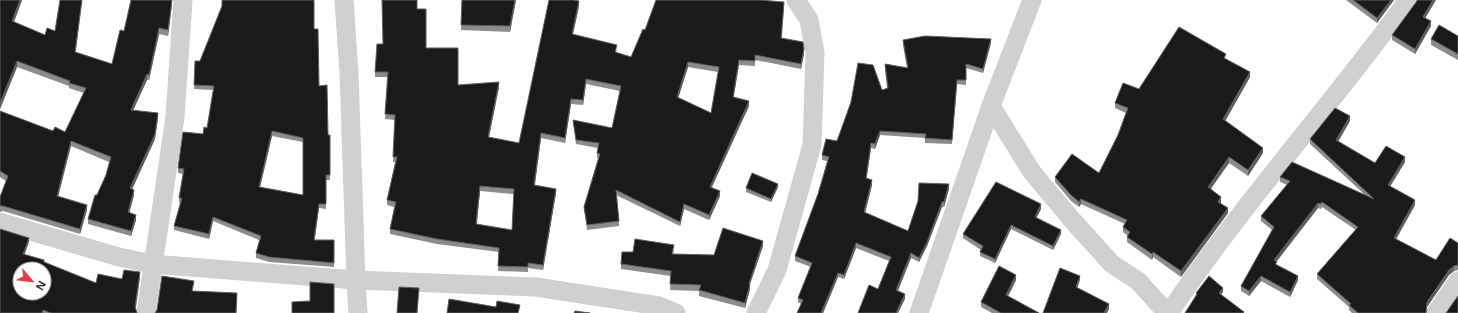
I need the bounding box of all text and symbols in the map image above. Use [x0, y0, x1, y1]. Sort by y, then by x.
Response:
north arrow [12, 261, 52, 301]
text: N [33, 278, 50, 293]

